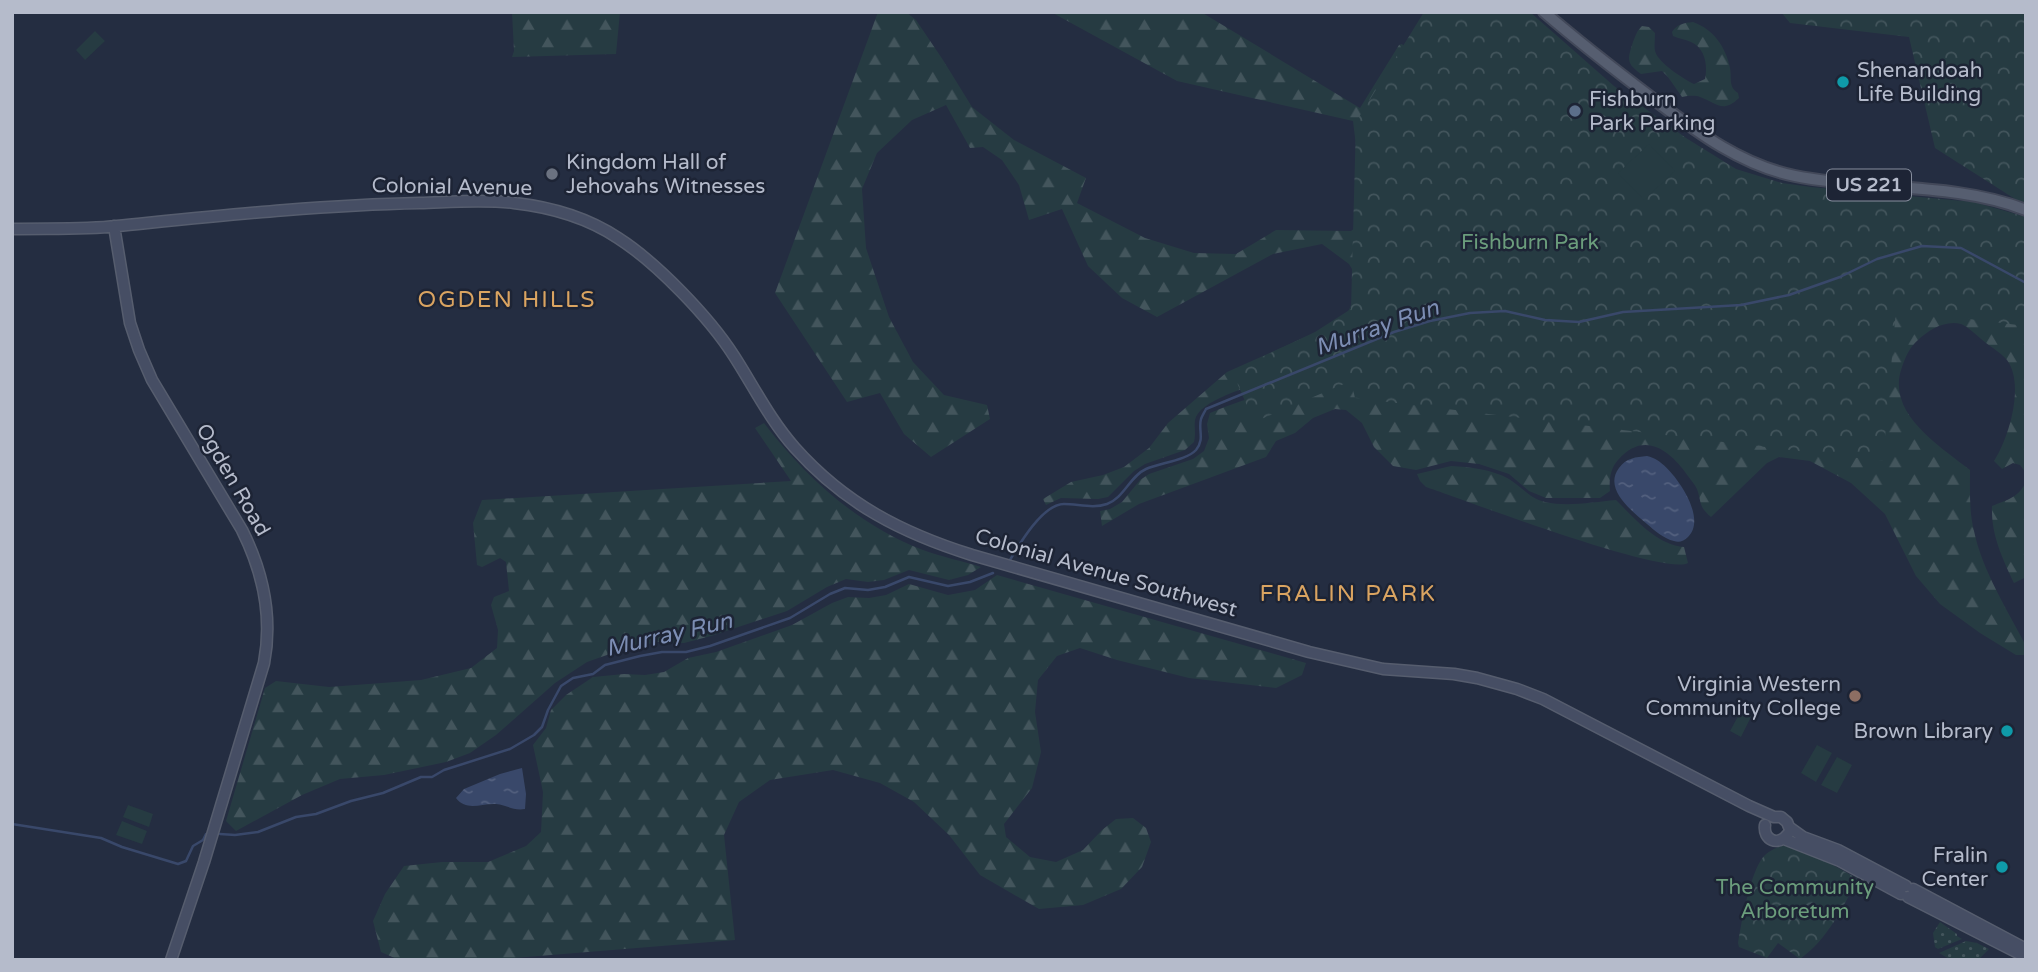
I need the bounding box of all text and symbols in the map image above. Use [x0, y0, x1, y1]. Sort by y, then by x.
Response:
place label: Shenandoah Life Building [1857, 58, 1982, 107]
marker: Shenandoah Life Building [1835, 74, 1851, 90]
place label: Fishburn Park Parking [1589, 87, 1715, 136]
marker: Fishburn Park Parking [1567, 103, 1583, 119]
place label: Kingdom Hall of Jehovahs Witnesses [566, 150, 765, 199]
marker: Kingdom Hall of Jehovahs Witnesses [544, 166, 560, 182]
road number: US 221 [1827, 169, 1911, 200]
street label: Colonial Avenue [371, 173, 533, 201]
park label: Fishburn Park [1461, 230, 1599, 255]
district label: OGDEN HILLS [417, 286, 597, 314]
water label: Murray Run [1311, 293, 1443, 362]
street label: Ogden Road [191, 419, 275, 541]
street label: Colonial Avenue Southwest [972, 524, 1240, 622]
district label: FRALIN PARK [1259, 580, 1437, 608]
water label: Murray Run [603, 607, 736, 663]
place label: Virginia Western Community College [1646, 672, 1841, 721]
marker: Virginia Western Community College [1847, 688, 1863, 704]
place label: Brown Library [1854, 719, 1993, 744]
marker: Brown Library [1999, 723, 2015, 739]
place label: Fralin Center [1922, 843, 1988, 892]
marker: Fralin Center [1994, 859, 2010, 875]
park label: The Community Arboretum [1716, 875, 1874, 924]

